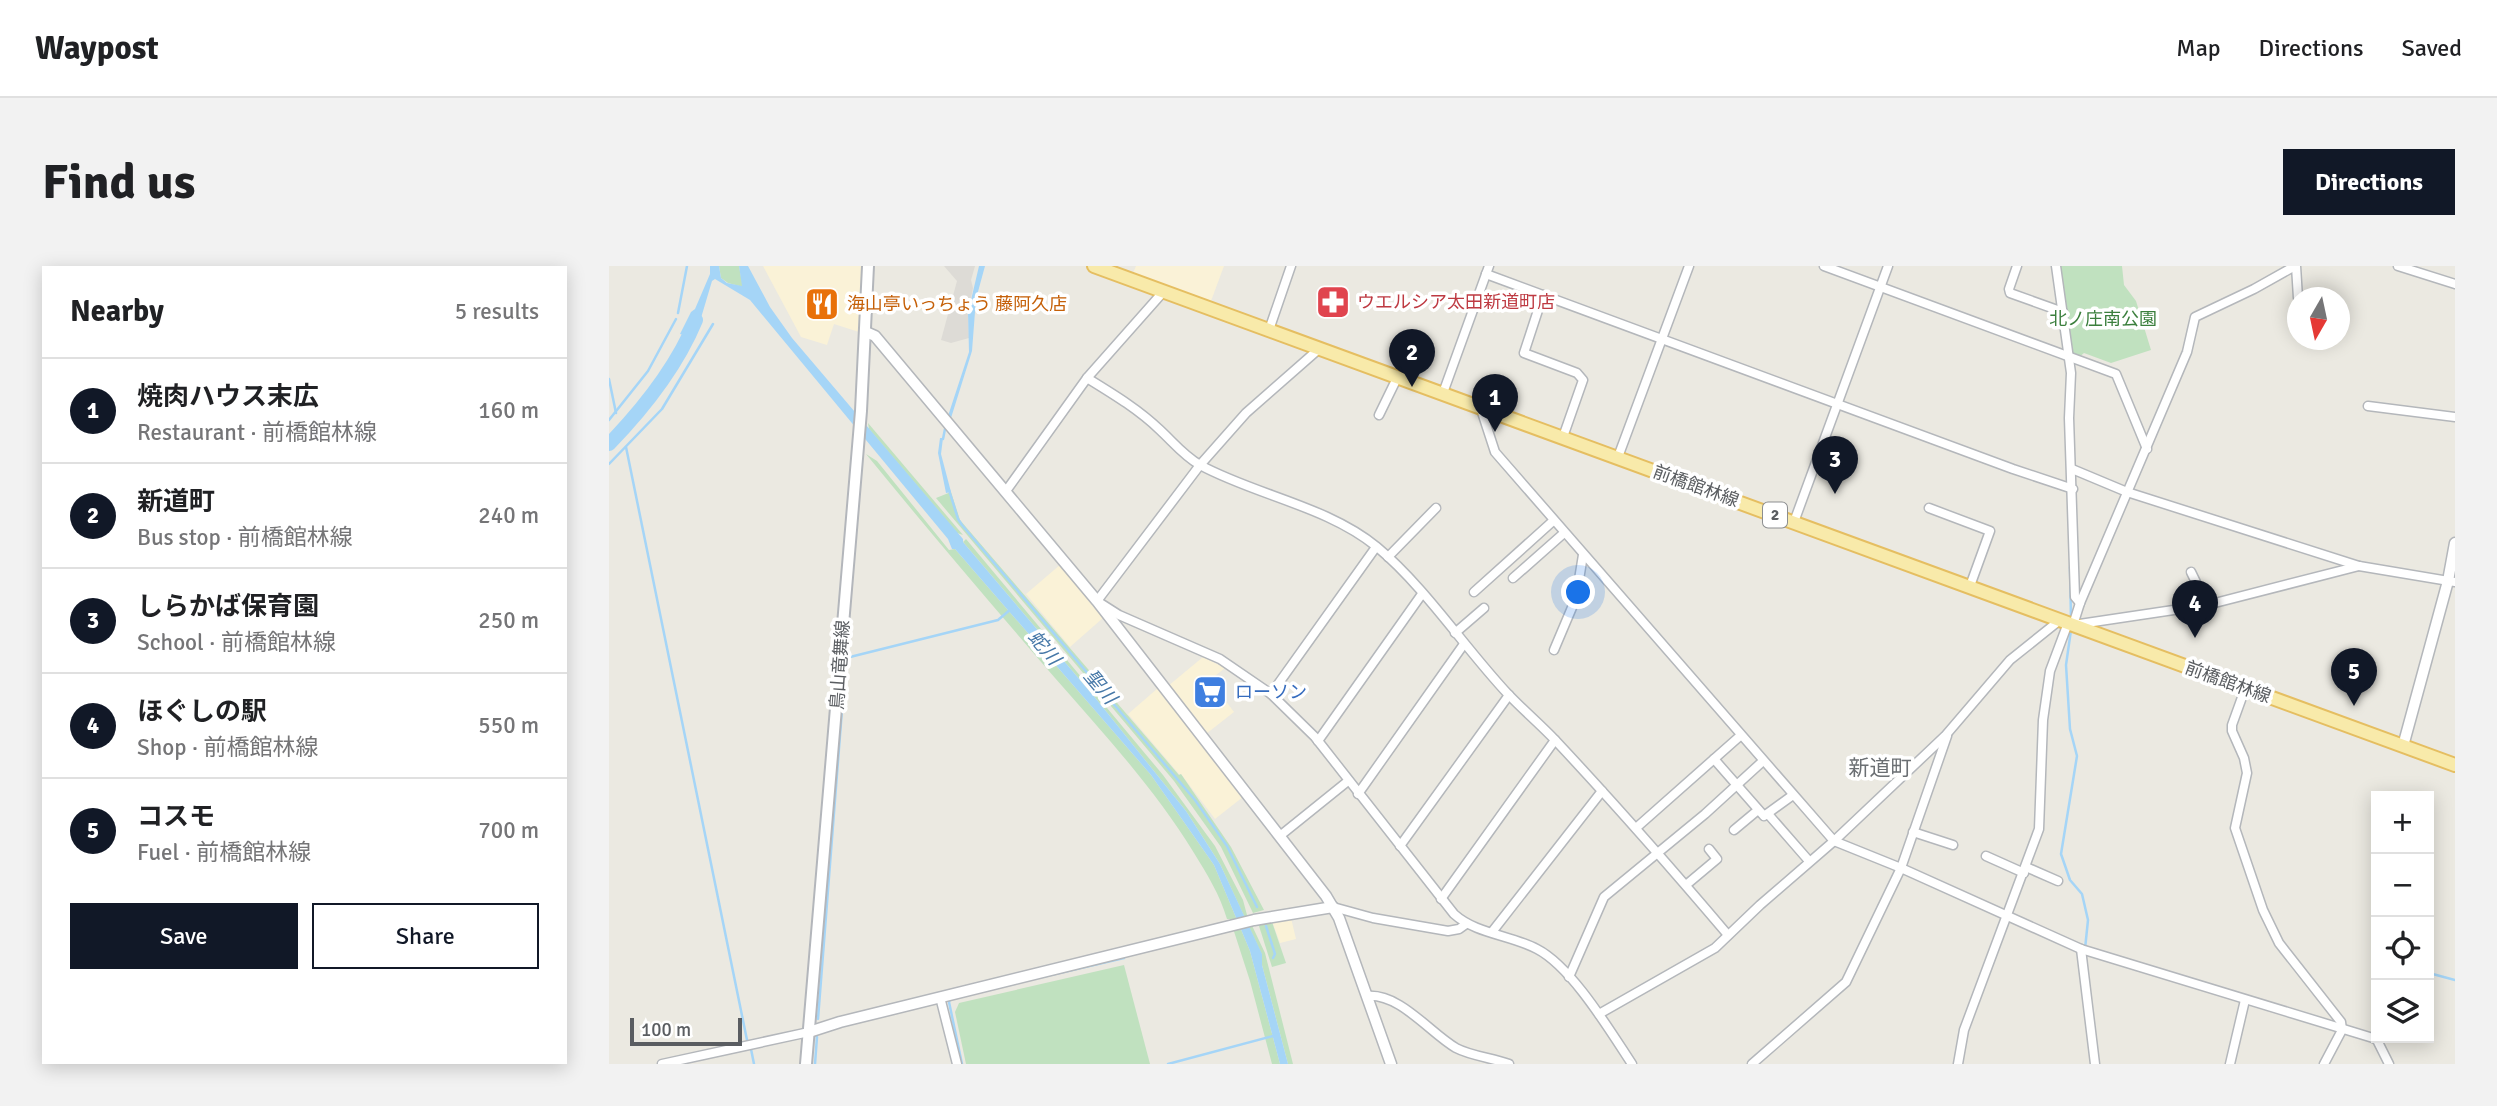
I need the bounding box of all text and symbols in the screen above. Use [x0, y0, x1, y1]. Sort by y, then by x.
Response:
text: Waypost [35, 28, 159, 69]
text: Map [2176, 33, 2221, 63]
text: Directions [2259, 33, 2364, 63]
text: Saved [2402, 33, 2462, 63]
button: Directions [2283, 149, 2455, 215]
text: Find us [42, 152, 195, 212]
pharmacy icon: ウエルシア太田新道町店 [1314, 283, 1352, 321]
restaurant icon: 海山亭いっちょう 藤阿久店 [803, 285, 841, 323]
north arrow [2287, 287, 2350, 350]
place label: ウエルシア太田新道町店 [1357, 291, 1555, 313]
text: Nearby [70, 293, 164, 330]
place label: 海山亭いっちょう 藤阿久店 [847, 293, 1067, 315]
text: 5 results [455, 297, 539, 326]
park label: 北ノ庄南公園 [2049, 308, 2157, 330]
pin: 2 [1389, 329, 1435, 387]
pin: 1 [1472, 374, 1518, 432]
text: 焼肉ハウス末広 [137, 381, 319, 413]
text: 1 [87, 396, 99, 425]
text: 160 m [478, 396, 539, 425]
text: Restaurant · 前橋館林線 [137, 418, 377, 447]
pin: 3 [1812, 436, 1858, 494]
street label: 前橋館林線 [1650, 460, 1742, 512]
text: 新道町 [137, 486, 215, 518]
text: 2 [87, 501, 99, 530]
text: 240 m [478, 501, 539, 530]
road number: 2 [1763, 502, 1787, 528]
text: Bus stop · 前橋館林線 [137, 523, 353, 552]
your location [1561, 575, 1595, 609]
pin: 4 [2172, 580, 2218, 638]
text: しらかば保育園 [137, 591, 319, 623]
text: 3 [87, 606, 99, 635]
text: 250 m [478, 606, 539, 635]
street label: 鳥山竜舞線 [826, 619, 854, 711]
water label: 蛇川 [1023, 626, 1067, 672]
text: School · 前橋館林線 [137, 628, 336, 657]
pin: 5 [2331, 648, 2377, 706]
street label: 前橋館林線 [2182, 656, 2274, 708]
water label: 聖川 [1079, 665, 1123, 711]
supermarket icon: ローソン [1191, 673, 1229, 711]
place label: ローソン [1235, 681, 1307, 703]
text: ほぐしの駅 [137, 696, 267, 728]
text: 4 [87, 711, 99, 740]
text: 550 m [478, 711, 539, 740]
text: Shop · 前橋館林線 [137, 733, 319, 762]
district label: 新道町 [1849, 755, 1912, 781]
map controls [2371, 791, 2434, 1043]
button: + [2371, 791, 2434, 854]
text: コスモ [137, 801, 215, 833]
text: 5 [87, 816, 99, 845]
text: 700 m [478, 816, 539, 845]
text: Fuel · 前橋館林線 [137, 838, 311, 867]
button: − [2371, 854, 2434, 917]
button: Save [70, 903, 298, 969]
button: Share [312, 903, 539, 969]
button: locate [2371, 917, 2434, 980]
button: layers [2371, 980, 2434, 1043]
scale bar [630, 1015, 742, 1047]
text: 100 m [641, 1018, 691, 1042]

